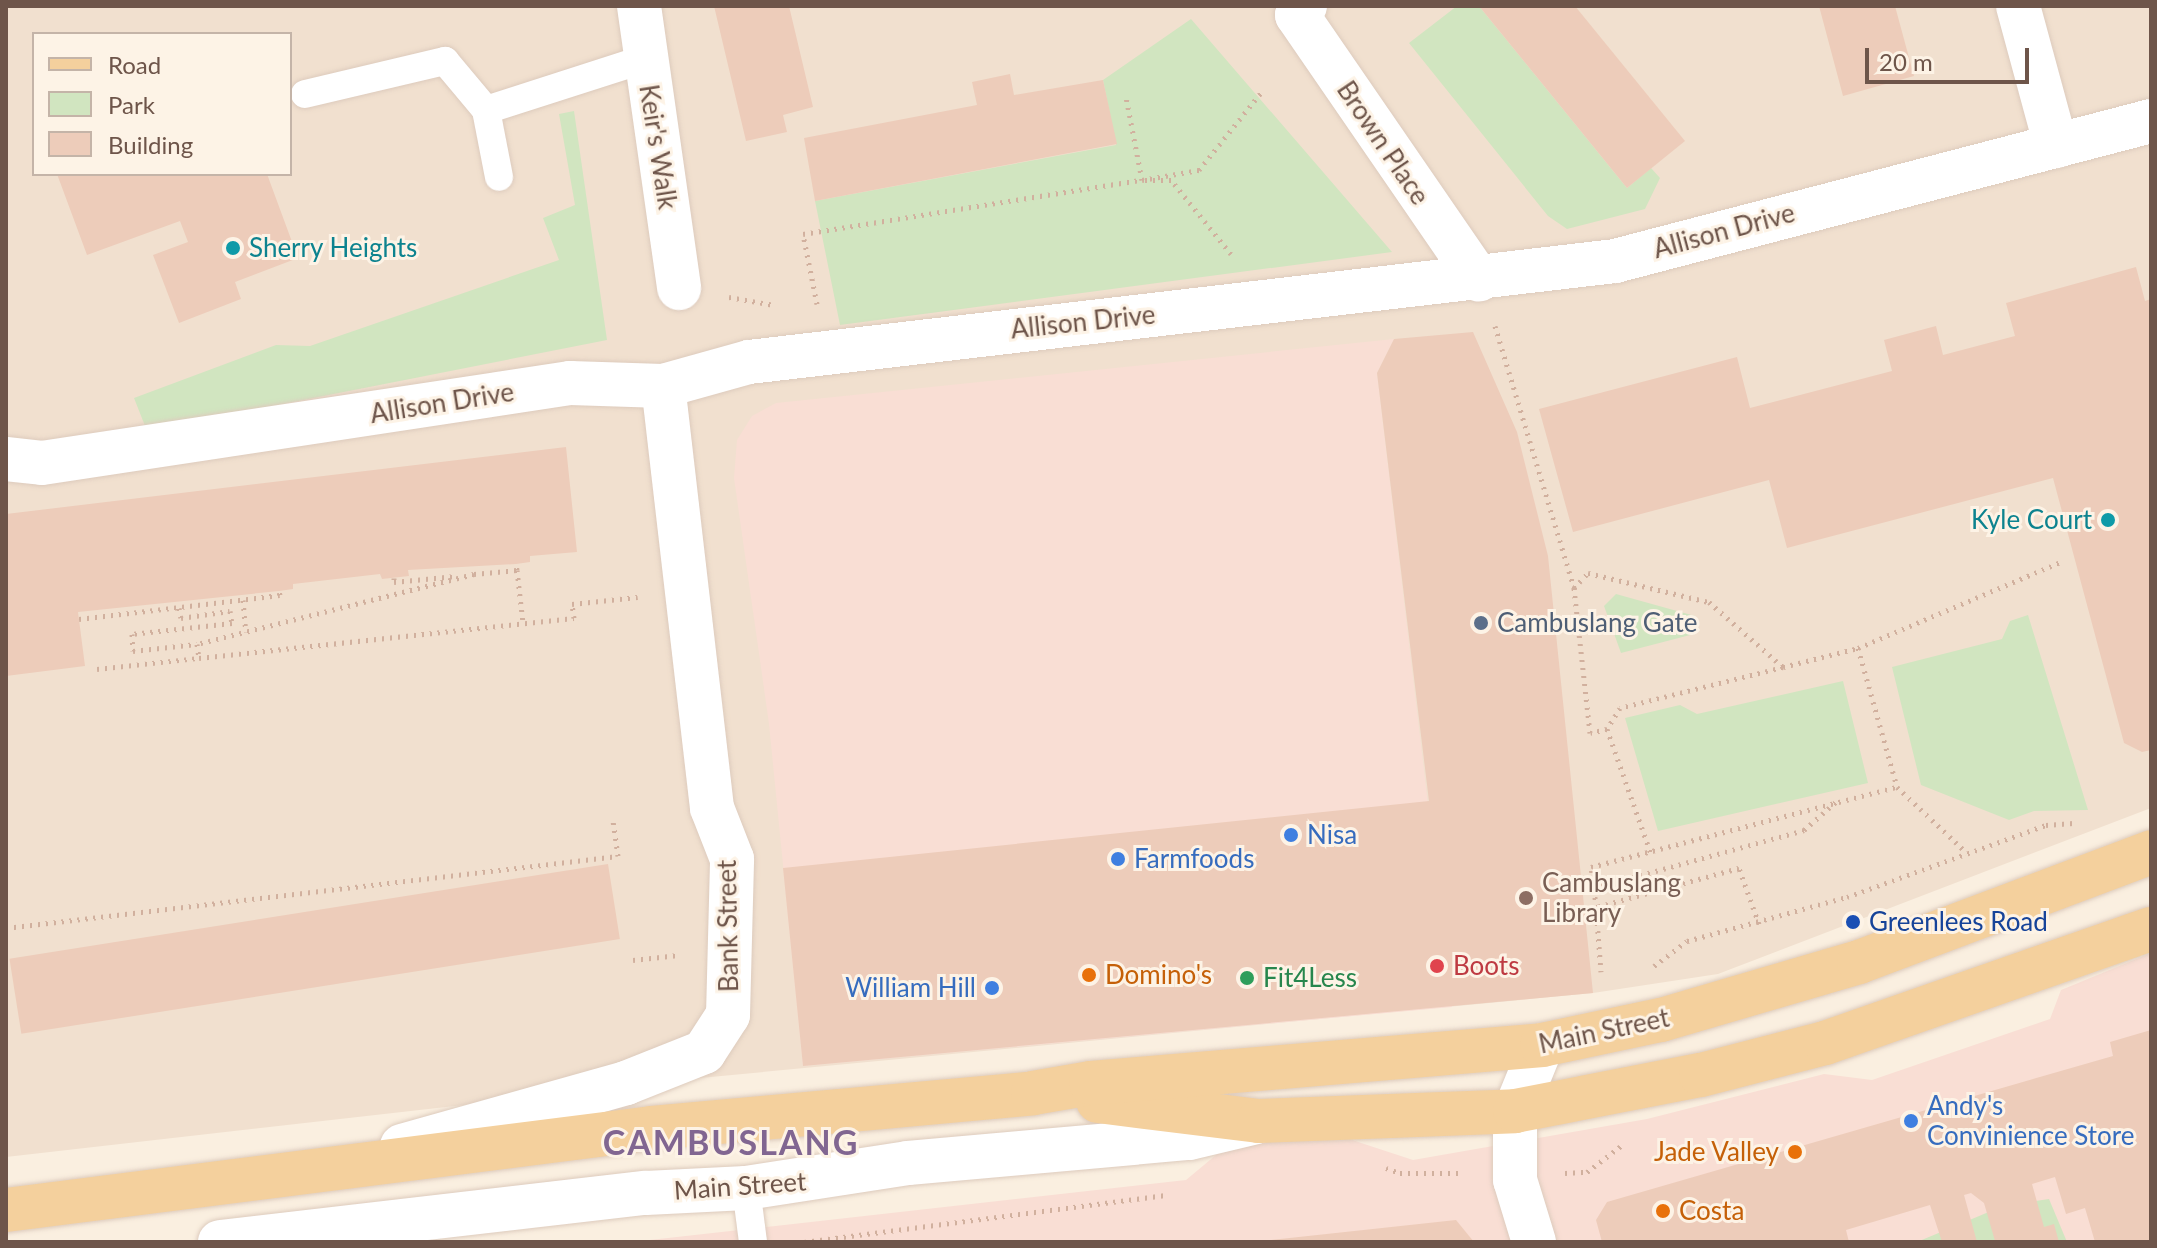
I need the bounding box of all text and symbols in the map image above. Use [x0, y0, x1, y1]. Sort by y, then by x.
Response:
legend [32, 32, 292, 176]
scale bar [1869, 32, 2033, 82]
text: 20 m [1879, 47, 1933, 76]
text: Road [108, 50, 161, 79]
street label: Brown Place [1330, 75, 1436, 211]
street label: Keir's Walk [633, 82, 683, 212]
text: Park [108, 90, 155, 119]
text: Building [108, 130, 193, 159]
street label: Allison Drive [1650, 197, 1798, 265]
place label: Sherry Heights [249, 232, 418, 264]
marker: Sherry Heights [224, 239, 242, 257]
street label: Allison Drive [1009, 299, 1157, 345]
street label: Allison Drive [368, 376, 516, 430]
place label: Kyle Court [1971, 504, 2092, 536]
marker: Kyle Court [2099, 511, 2117, 529]
place label: Cambuslang Gate [1497, 607, 1697, 639]
marker: Cambuslang Gate [1472, 614, 1490, 632]
place label: Nisa [1307, 819, 1357, 851]
marker: Nisa [1282, 826, 1300, 844]
place label: Farmfoods [1134, 843, 1254, 875]
marker: Farmfoods [1109, 850, 1127, 868]
street label: Bank Street [711, 860, 745, 992]
place label: Cambuslang Library [1542, 867, 1681, 928]
marker: Cambuslang Library [1517, 889, 1535, 907]
place label: Greenlees Road [1869, 906, 2048, 938]
marker: Greenlees Road [1844, 913, 1862, 931]
place label: Boots [1453, 950, 1519, 982]
marker: Boots [1428, 957, 1446, 975]
place label: Domino's [1105, 959, 1212, 991]
place label: Fit4Less [1263, 962, 1357, 994]
marker: Domino's [1080, 966, 1098, 984]
marker: Fit4Less [1238, 969, 1256, 987]
place label: William Hill [845, 972, 976, 1004]
marker: William Hill [983, 979, 1001, 997]
street label: Main Street [1536, 1002, 1672, 1060]
place label: Andy's Convinience Store [1927, 1090, 2134, 1152]
marker: Andy's Convinience Store [1902, 1112, 1920, 1130]
district label: CAMBUSLANG [603, 1122, 859, 1162]
place label: Jade Valley [1653, 1136, 1779, 1168]
marker: Jade Valley [1786, 1143, 1804, 1161]
street label: Main Street [673, 1166, 807, 1206]
place label: Costa [1679, 1195, 1744, 1227]
marker: Costa [1654, 1202, 1672, 1220]

